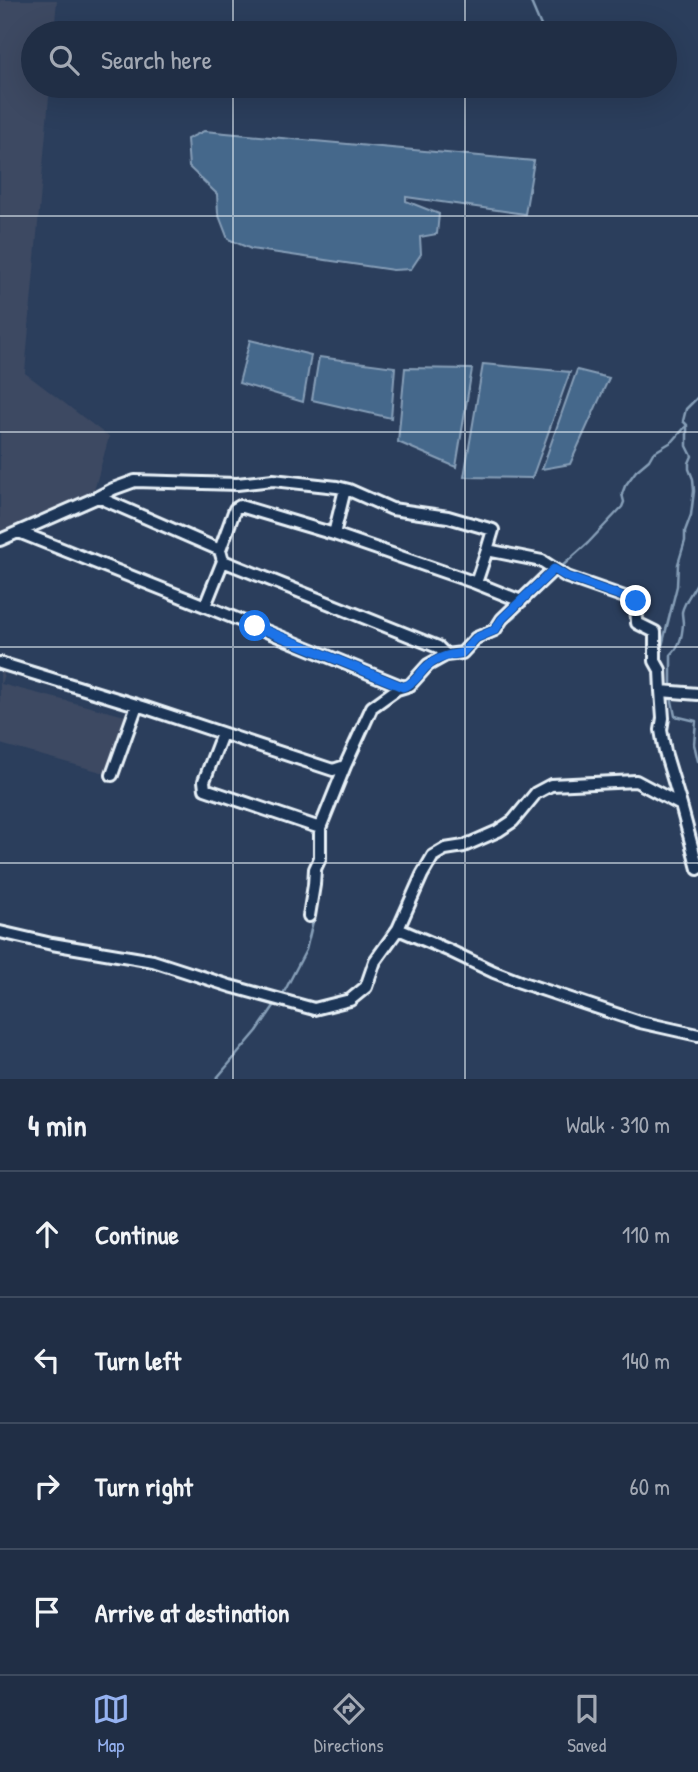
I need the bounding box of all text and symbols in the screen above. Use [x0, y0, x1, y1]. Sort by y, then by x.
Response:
search box [21, 21, 677, 98]
icon: search [45, 41, 83, 79]
text: Search here [101, 42, 212, 77]
route end [620, 585, 651, 616]
route start [239, 610, 270, 641]
text: 4 min [28, 1105, 87, 1145]
text: Walk · 310 m [566, 1109, 670, 1140]
icon: ahead [28, 1215, 66, 1253]
text: Continue [95, 1217, 179, 1252]
text: 110 m [622, 1219, 670, 1250]
icon: left [28, 1341, 66, 1379]
text: Turn left [95, 1343, 181, 1378]
text: 140 m [622, 1345, 670, 1376]
icon: right [28, 1467, 66, 1505]
text: Turn right [95, 1469, 193, 1504]
text: 60 m [630, 1471, 670, 1502]
icon: arrive [28, 1593, 66, 1631]
text: Arrive at destination [95, 1595, 290, 1630]
tab: Map [92, 1690, 130, 1758]
tab: Directions [314, 1690, 384, 1758]
tab: Saved [567, 1690, 606, 1758]

